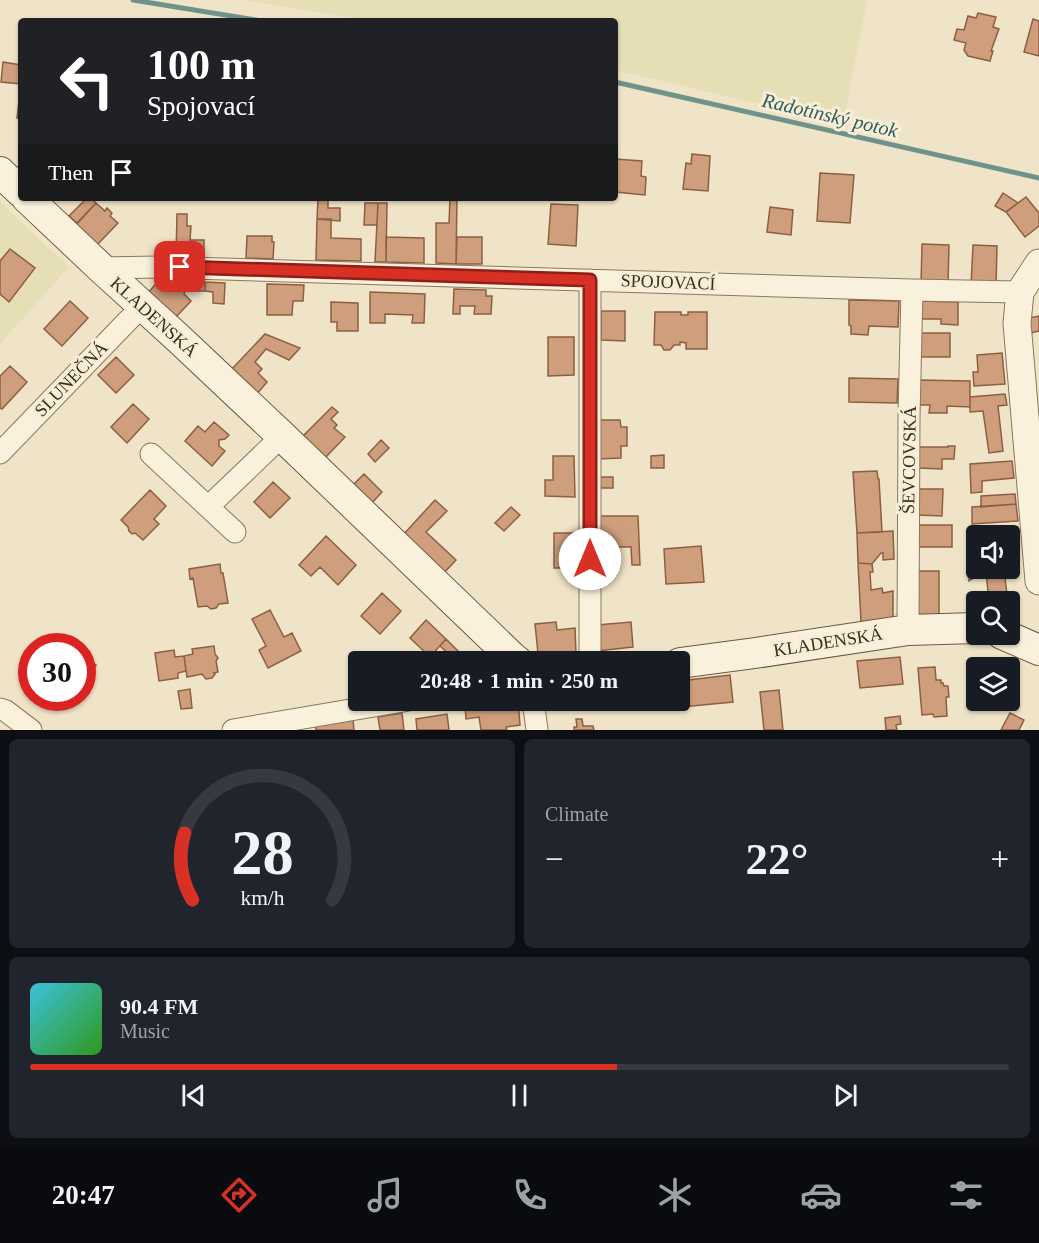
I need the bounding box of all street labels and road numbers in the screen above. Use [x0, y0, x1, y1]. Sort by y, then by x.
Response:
street label: SPOJOVACÍ [620, 269, 716, 294]
street label: KLADENSKÁ [106, 272, 202, 361]
street label: SLUNEČNÁ [30, 337, 112, 420]
street label: ŠEVCOVSKÁ [897, 406, 920, 514]
street label: KLADENSKÁ [772, 623, 884, 660]

